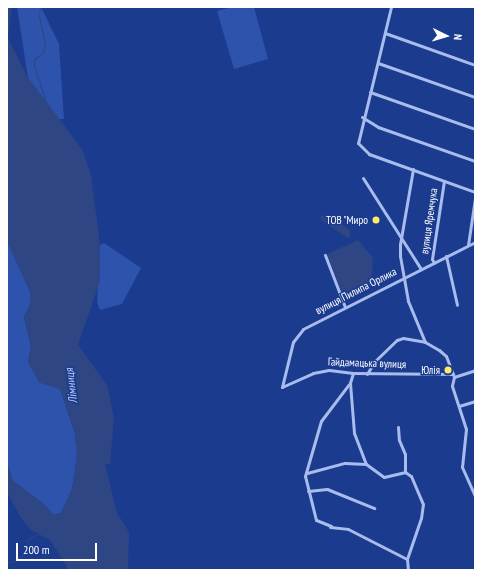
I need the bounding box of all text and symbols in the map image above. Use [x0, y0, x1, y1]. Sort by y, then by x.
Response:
north arrow [426, 16, 466, 56]
text: N [451, 33, 465, 41]
street label: вулиця Яремчука [418, 187, 440, 255]
place label: ТОВ "Миро [325, 213, 368, 227]
marker: ТОВ "Миро [371, 215, 381, 225]
street label: вулиця Пилипа Орлика [313, 265, 399, 317]
street label: Гайдамацька вулиця [328, 355, 406, 371]
place label: Юлія [421, 363, 440, 377]
marker: Юлія [443, 365, 453, 375]
water label: Лімниця [62, 368, 80, 404]
scale bar [18, 535, 99, 561]
text: 200 m [23, 542, 50, 557]

